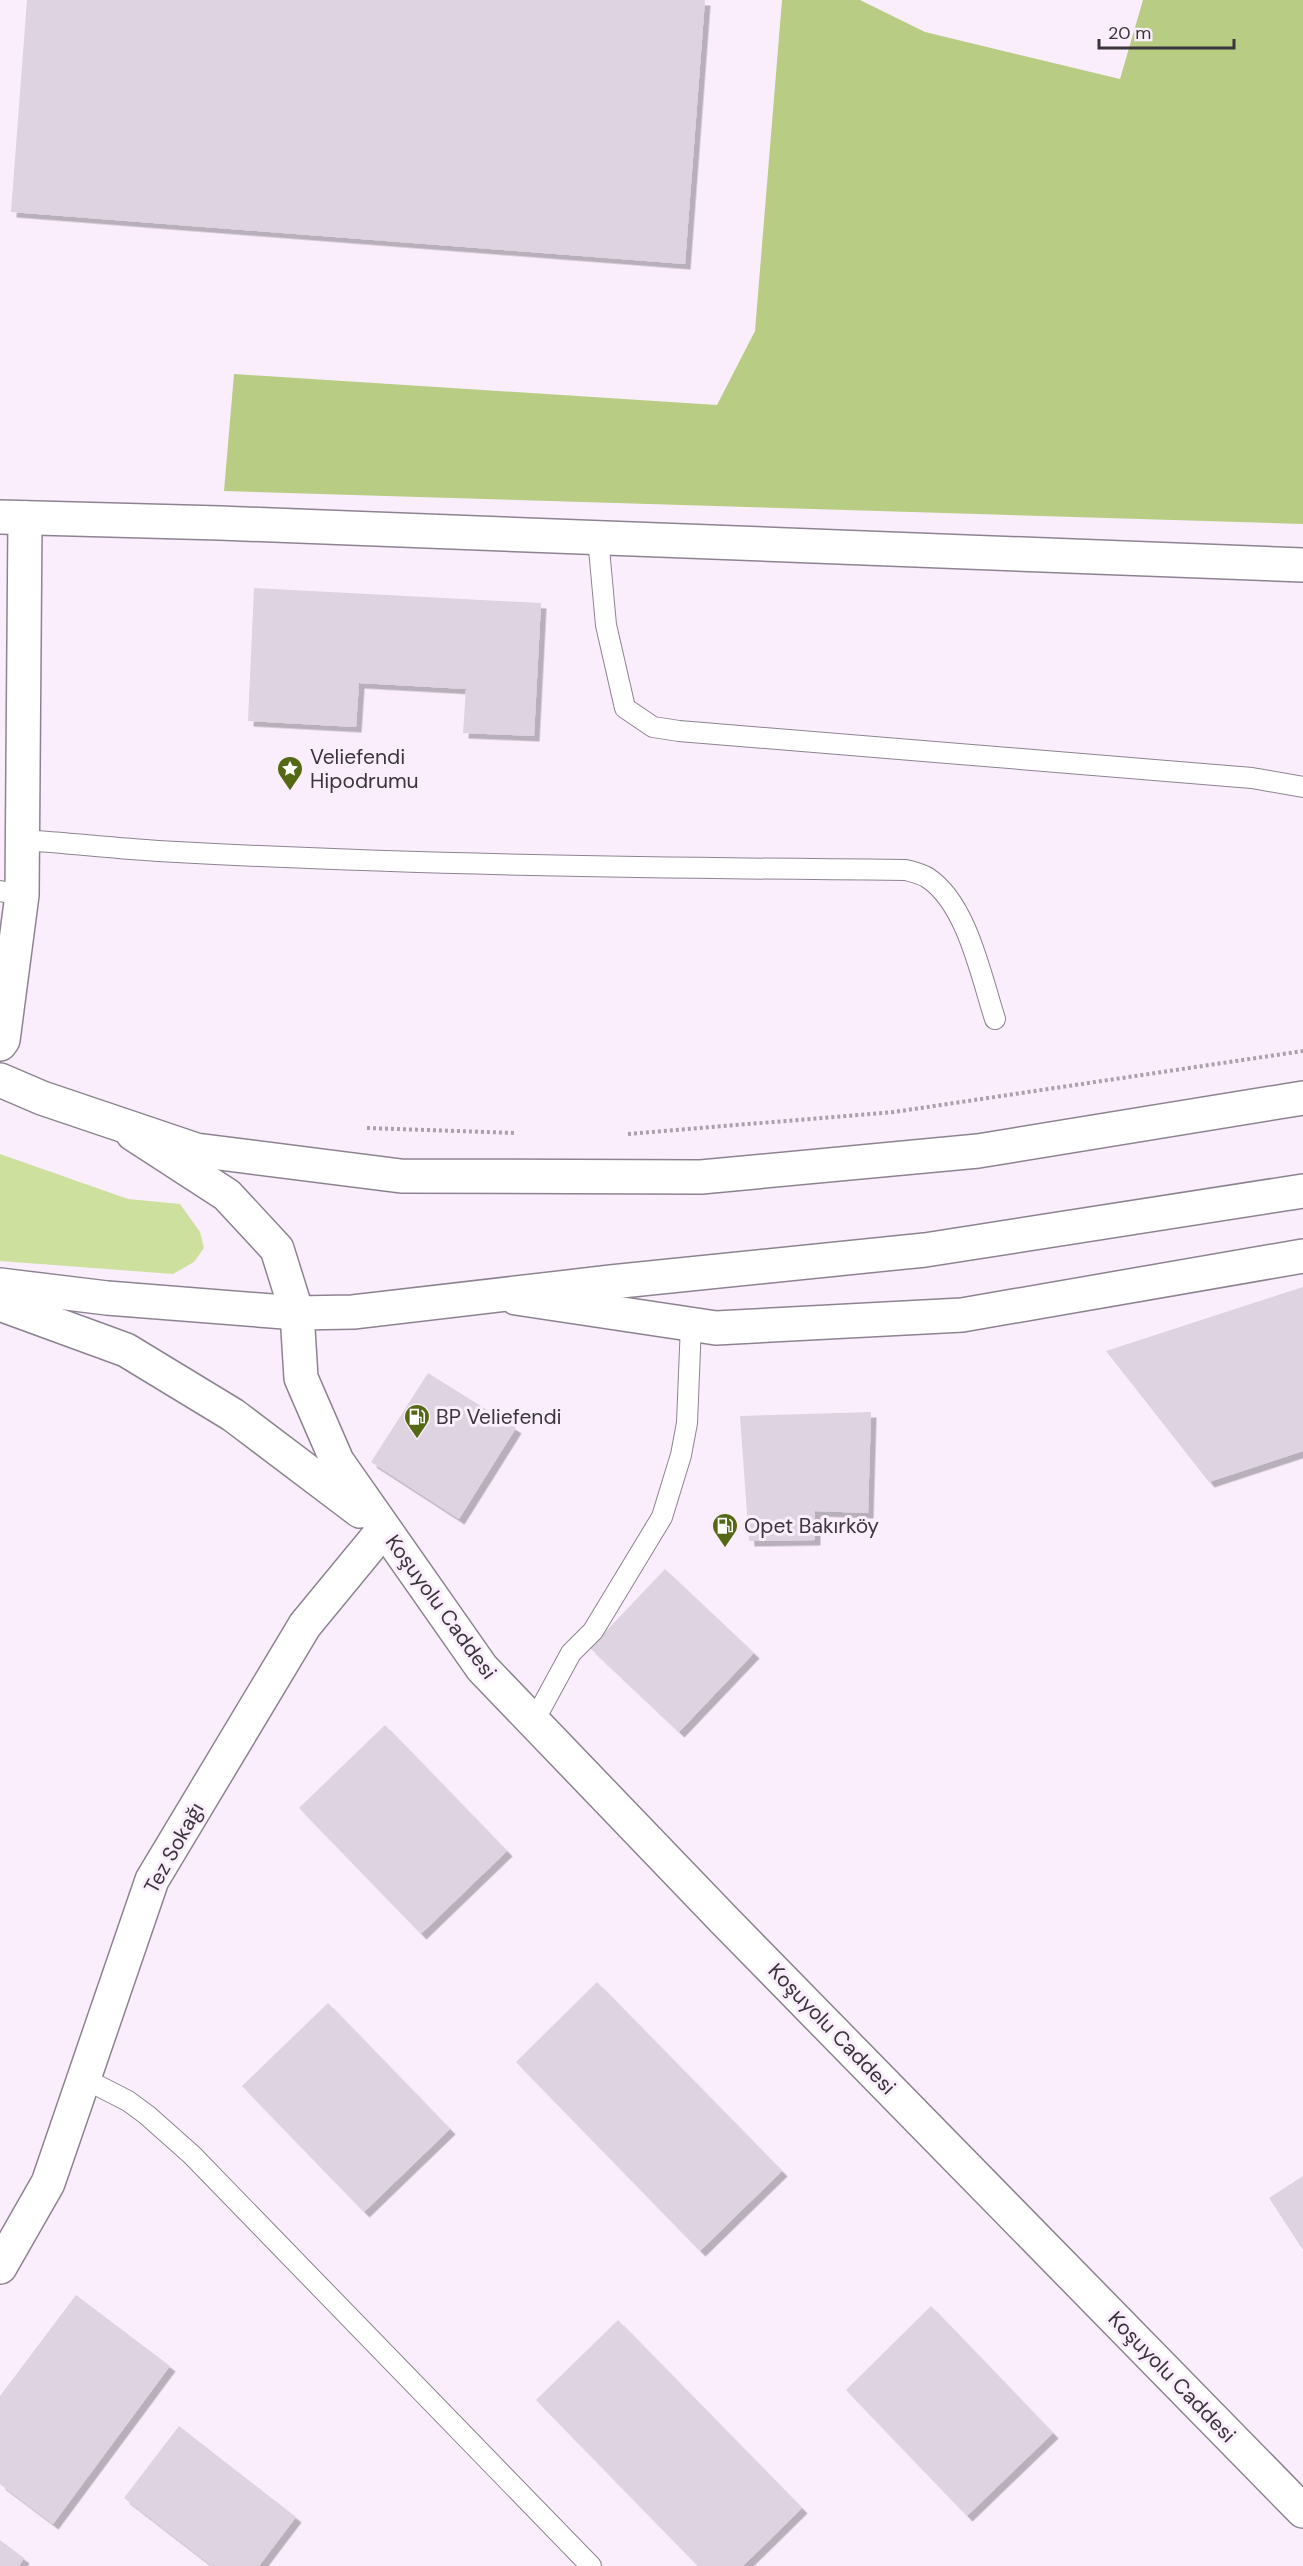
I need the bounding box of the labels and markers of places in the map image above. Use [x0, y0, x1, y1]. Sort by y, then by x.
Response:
place label: Veliefendi Hipodrumu [310, 743, 419, 795]
place icon: Veliefendi Hipodrumu [275, 754, 305, 792]
fuel station icon: BP Veliefendi [402, 1402, 432, 1440]
place label: BP Veliefendi [436, 1403, 562, 1431]
fuel station icon: Opet Bakırköy [710, 1511, 740, 1549]
place label: Opet Bakırköy [744, 1512, 879, 1540]

